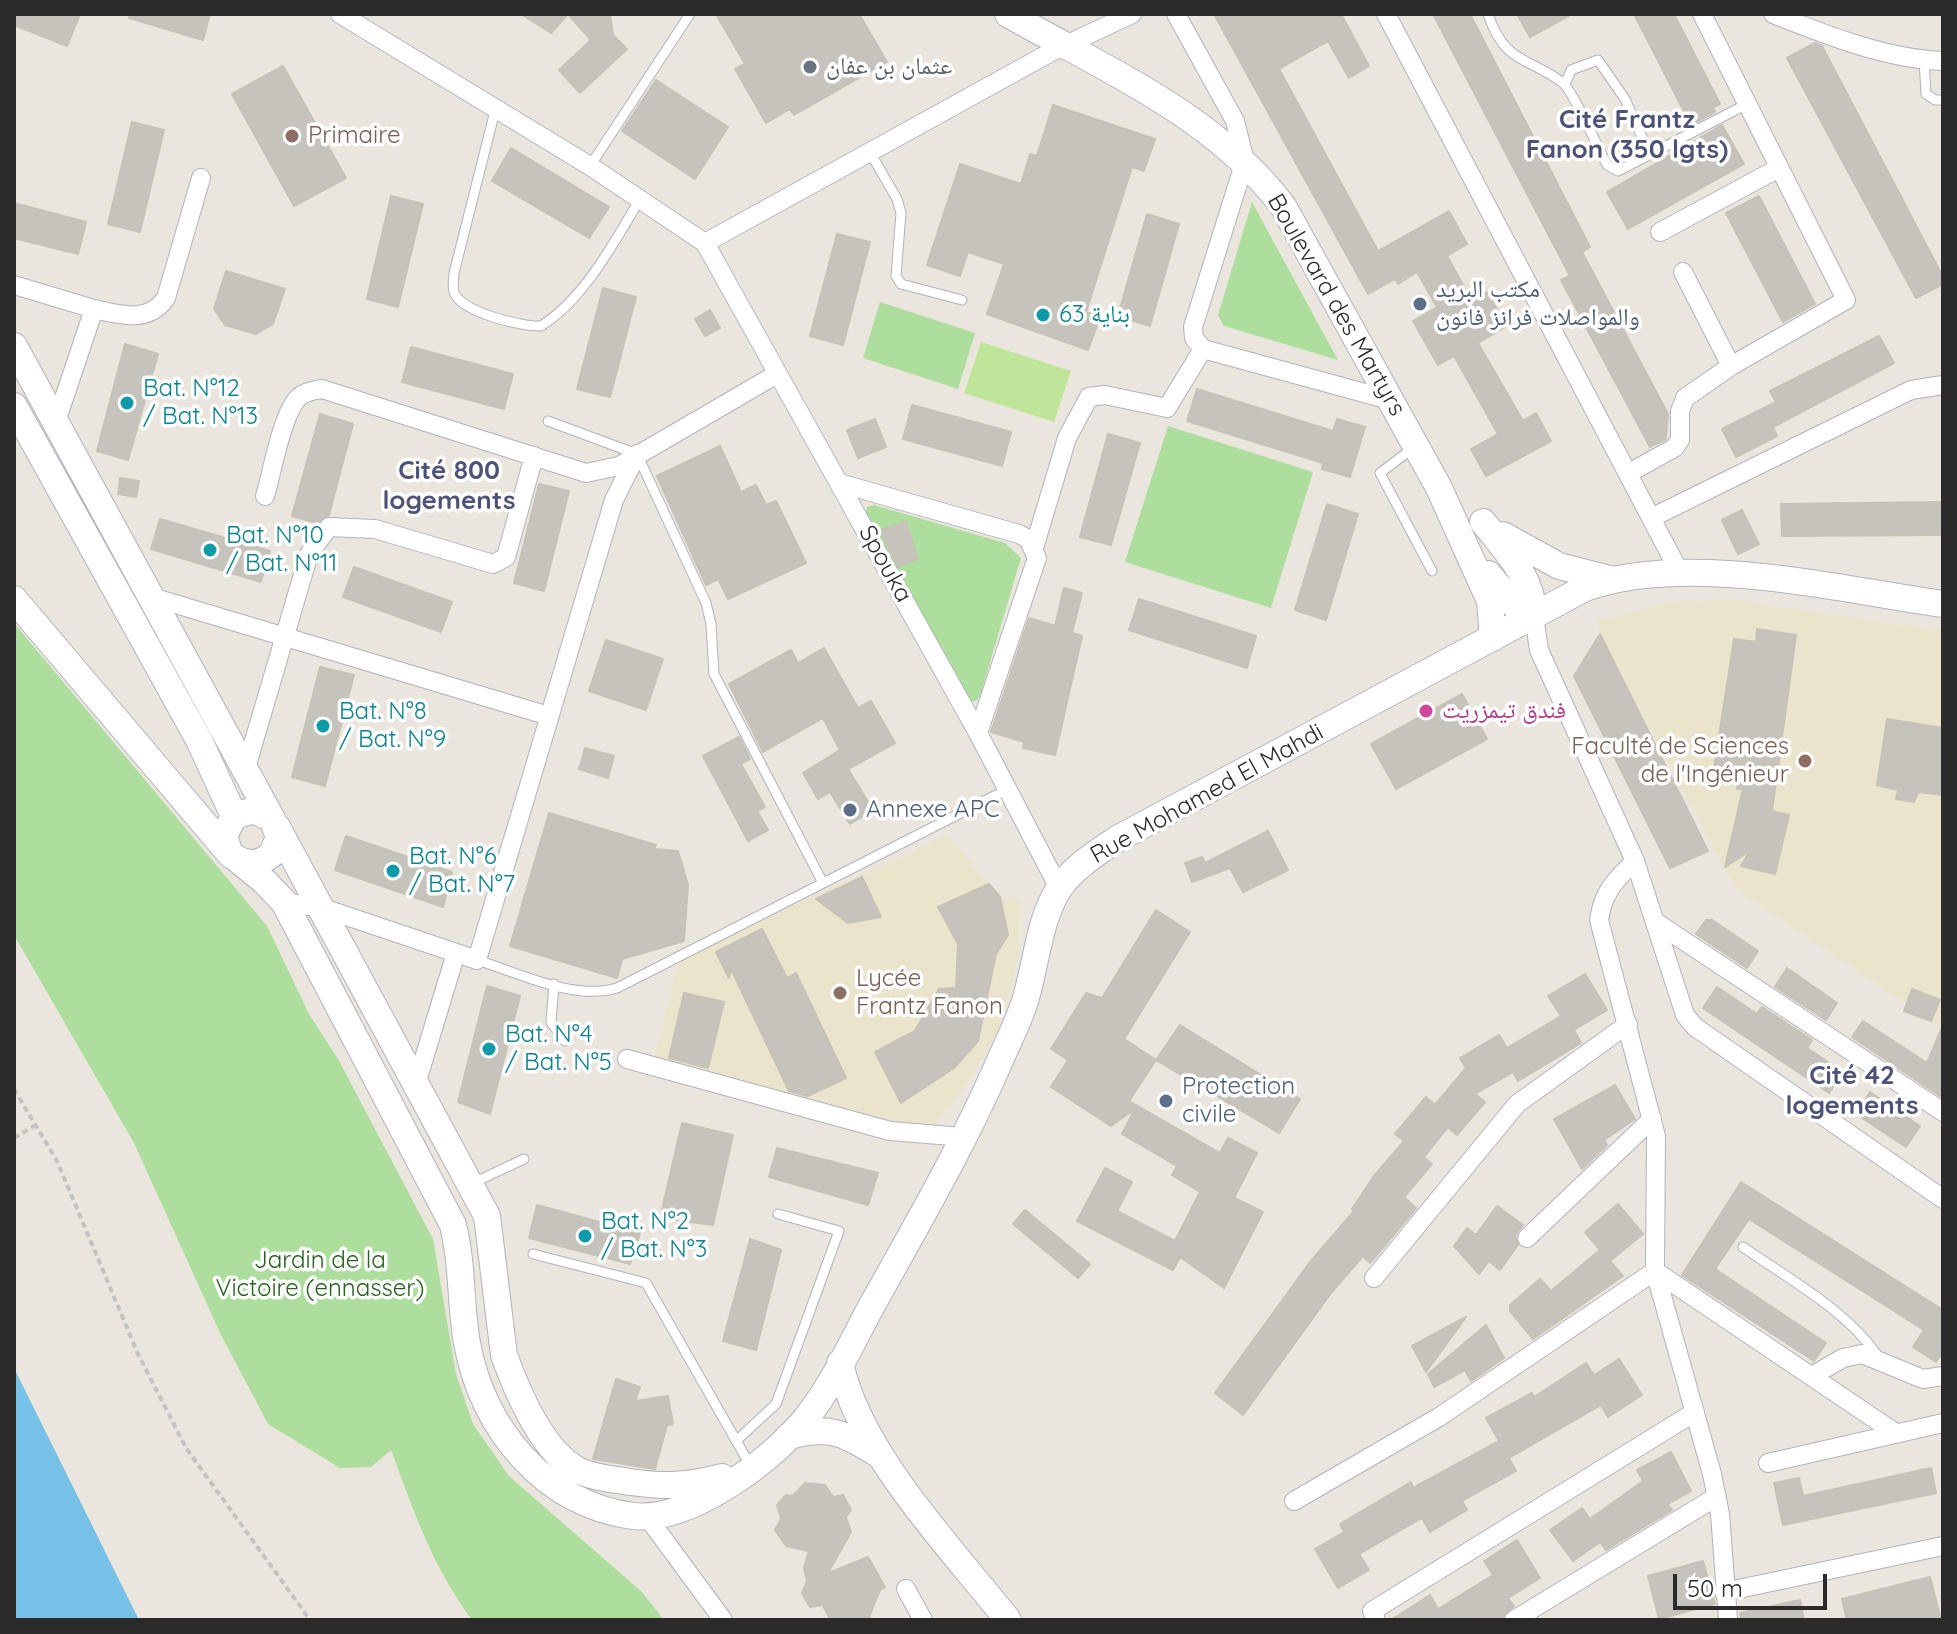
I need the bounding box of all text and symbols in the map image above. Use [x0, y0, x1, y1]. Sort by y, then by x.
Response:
place label: عثمان بن عفان [826, 53, 952, 81]
marker: عثمان بن عفان [801, 58, 819, 76]
district label: Cité Frantz Fanon (350 lgts) [1526, 104, 1728, 166]
place label: Primaire [308, 122, 401, 150]
marker: Primaire [283, 127, 301, 145]
street label: Boulevard des Martyrs [1261, 189, 1411, 421]
place label: مكتب البريد والمواصلات فرانز فانون [1436, 276, 1640, 332]
marker: مكتب البريد والمواصلات فرانز فانون [1411, 295, 1429, 313]
place label: بناية 63 [1059, 301, 1130, 329]
marker: بناية 63 [1034, 306, 1052, 324]
place label: Bat. N°12 / Bat. N°13 [143, 375, 258, 431]
marker: Bat. N°12 / Bat. N°13 [118, 394, 136, 412]
district label: Cité 800 logements [383, 455, 515, 516]
street label: Spouka [852, 521, 918, 607]
place label: Bat. N°10 / Bat. N°11 [226, 522, 337, 578]
marker: Bat. N°10 / Bat. N°11 [201, 541, 219, 559]
place label: فندق تيمزريت [1442, 697, 1566, 725]
place label: Bat. N°8 / Bat. N°9 [339, 698, 446, 754]
marker: فندق تيمزريت [1417, 702, 1435, 720]
marker: Bat. N°8 / Bat. N°9 [314, 717, 332, 735]
street label: Rue Mohamed El Mahdi [1085, 718, 1329, 870]
place label: Faculté de Sciences de l'Ingénieur [1571, 733, 1789, 789]
marker: Faculté de Sciences de l'Ingénieur [1796, 752, 1814, 770]
place label: Annexe APC [866, 796, 1000, 824]
marker: Annexe APC [841, 801, 859, 819]
place label: Bat. N°6 / Bat. N°7 [409, 843, 515, 899]
marker: Bat. N°6 / Bat. N°7 [384, 862, 402, 880]
place label: Lycée Frantz Fanon [856, 965, 1003, 1021]
marker: Lycée Frantz Fanon [831, 984, 849, 1002]
place label: Bat. N°4 / Bat. N°5 [505, 1021, 612, 1077]
marker: Bat. N°4 / Bat. N°5 [480, 1040, 498, 1058]
district label: Cité 42 logements [1786, 1060, 1918, 1122]
place label: Protection civile [1182, 1073, 1295, 1129]
marker: Protection civile [1157, 1092, 1175, 1110]
place label: Bat. N°2 / Bat. N°3 [601, 1208, 707, 1264]
marker: Bat. N°2 / Bat. N°3 [576, 1227, 594, 1245]
park label: Jardin de la Victoire (ennasser) [215, 1247, 425, 1303]
scale bar [1677, 1558, 1831, 1608]
text: 50 m [1687, 1573, 1743, 1603]

